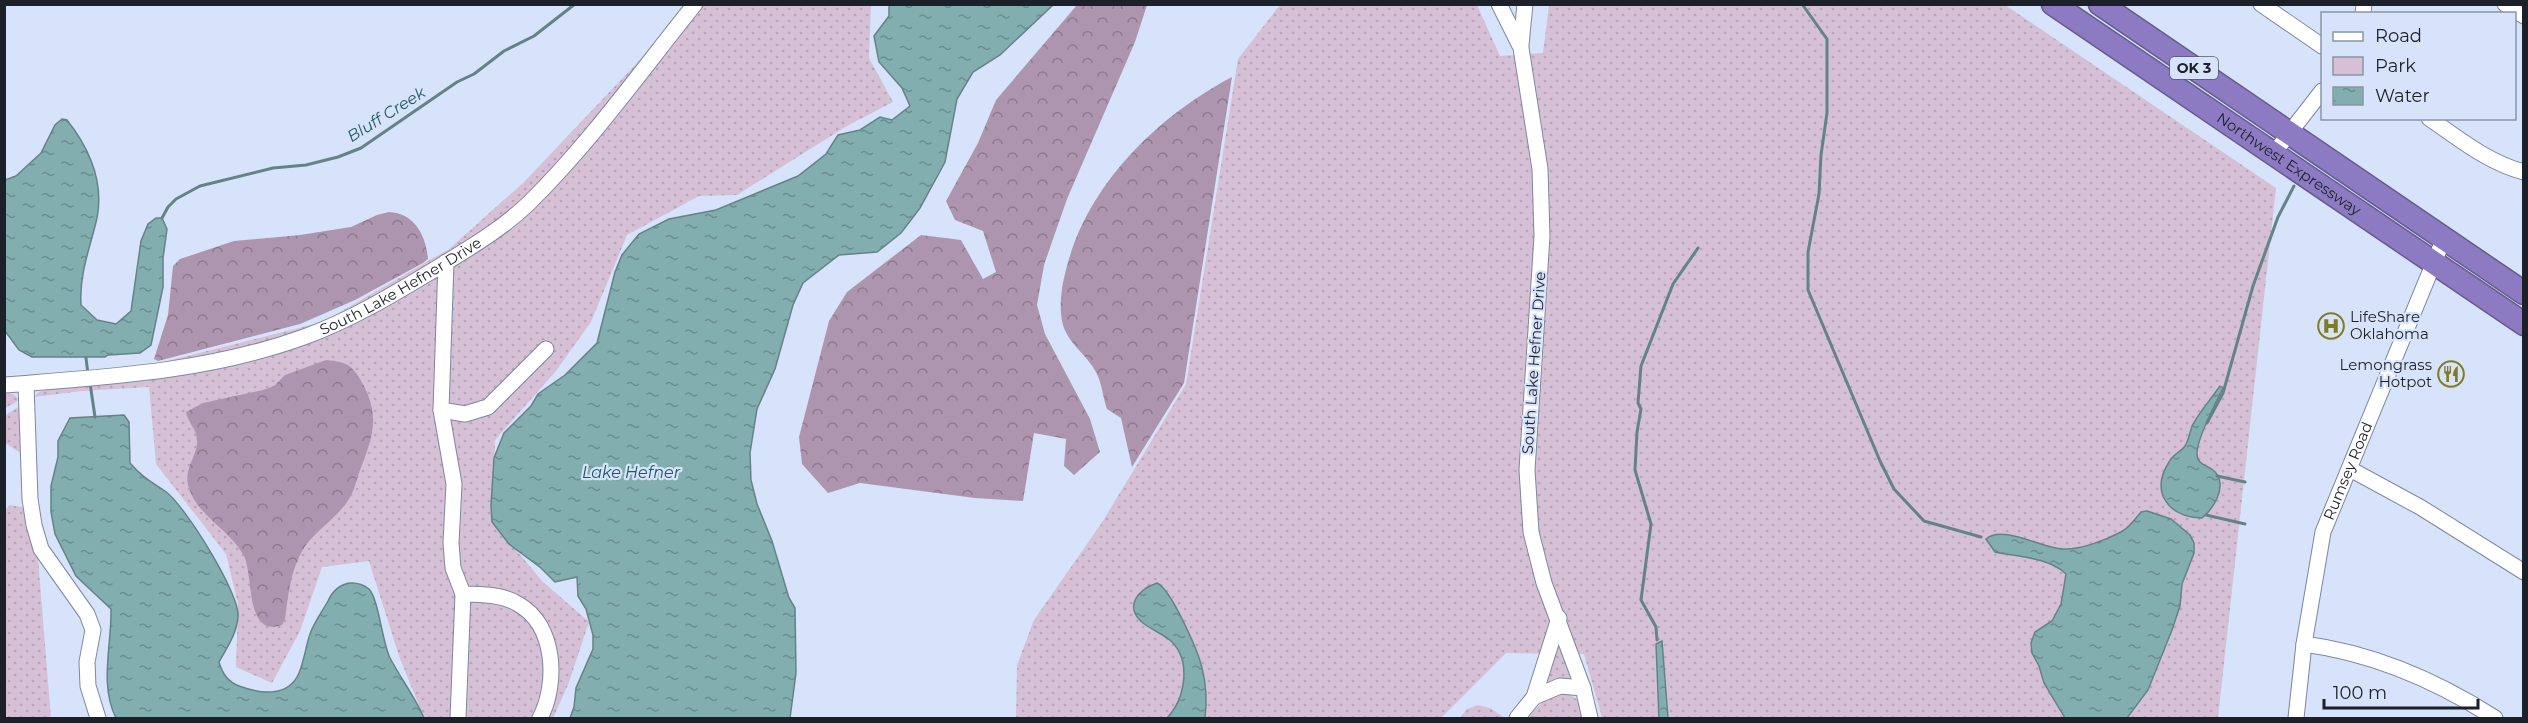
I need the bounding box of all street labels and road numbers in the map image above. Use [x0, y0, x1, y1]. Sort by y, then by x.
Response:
road number: OK 3 [2170, 57, 2218, 79]
street label: Northwest Expressway [2213, 108, 2366, 220]
street label: South Lake Hefner Drive [317, 233, 485, 339]
street label: South Lake Hefner Drive [1518, 271, 1549, 455]
street label: Rumsey Road [2319, 419, 2376, 523]

